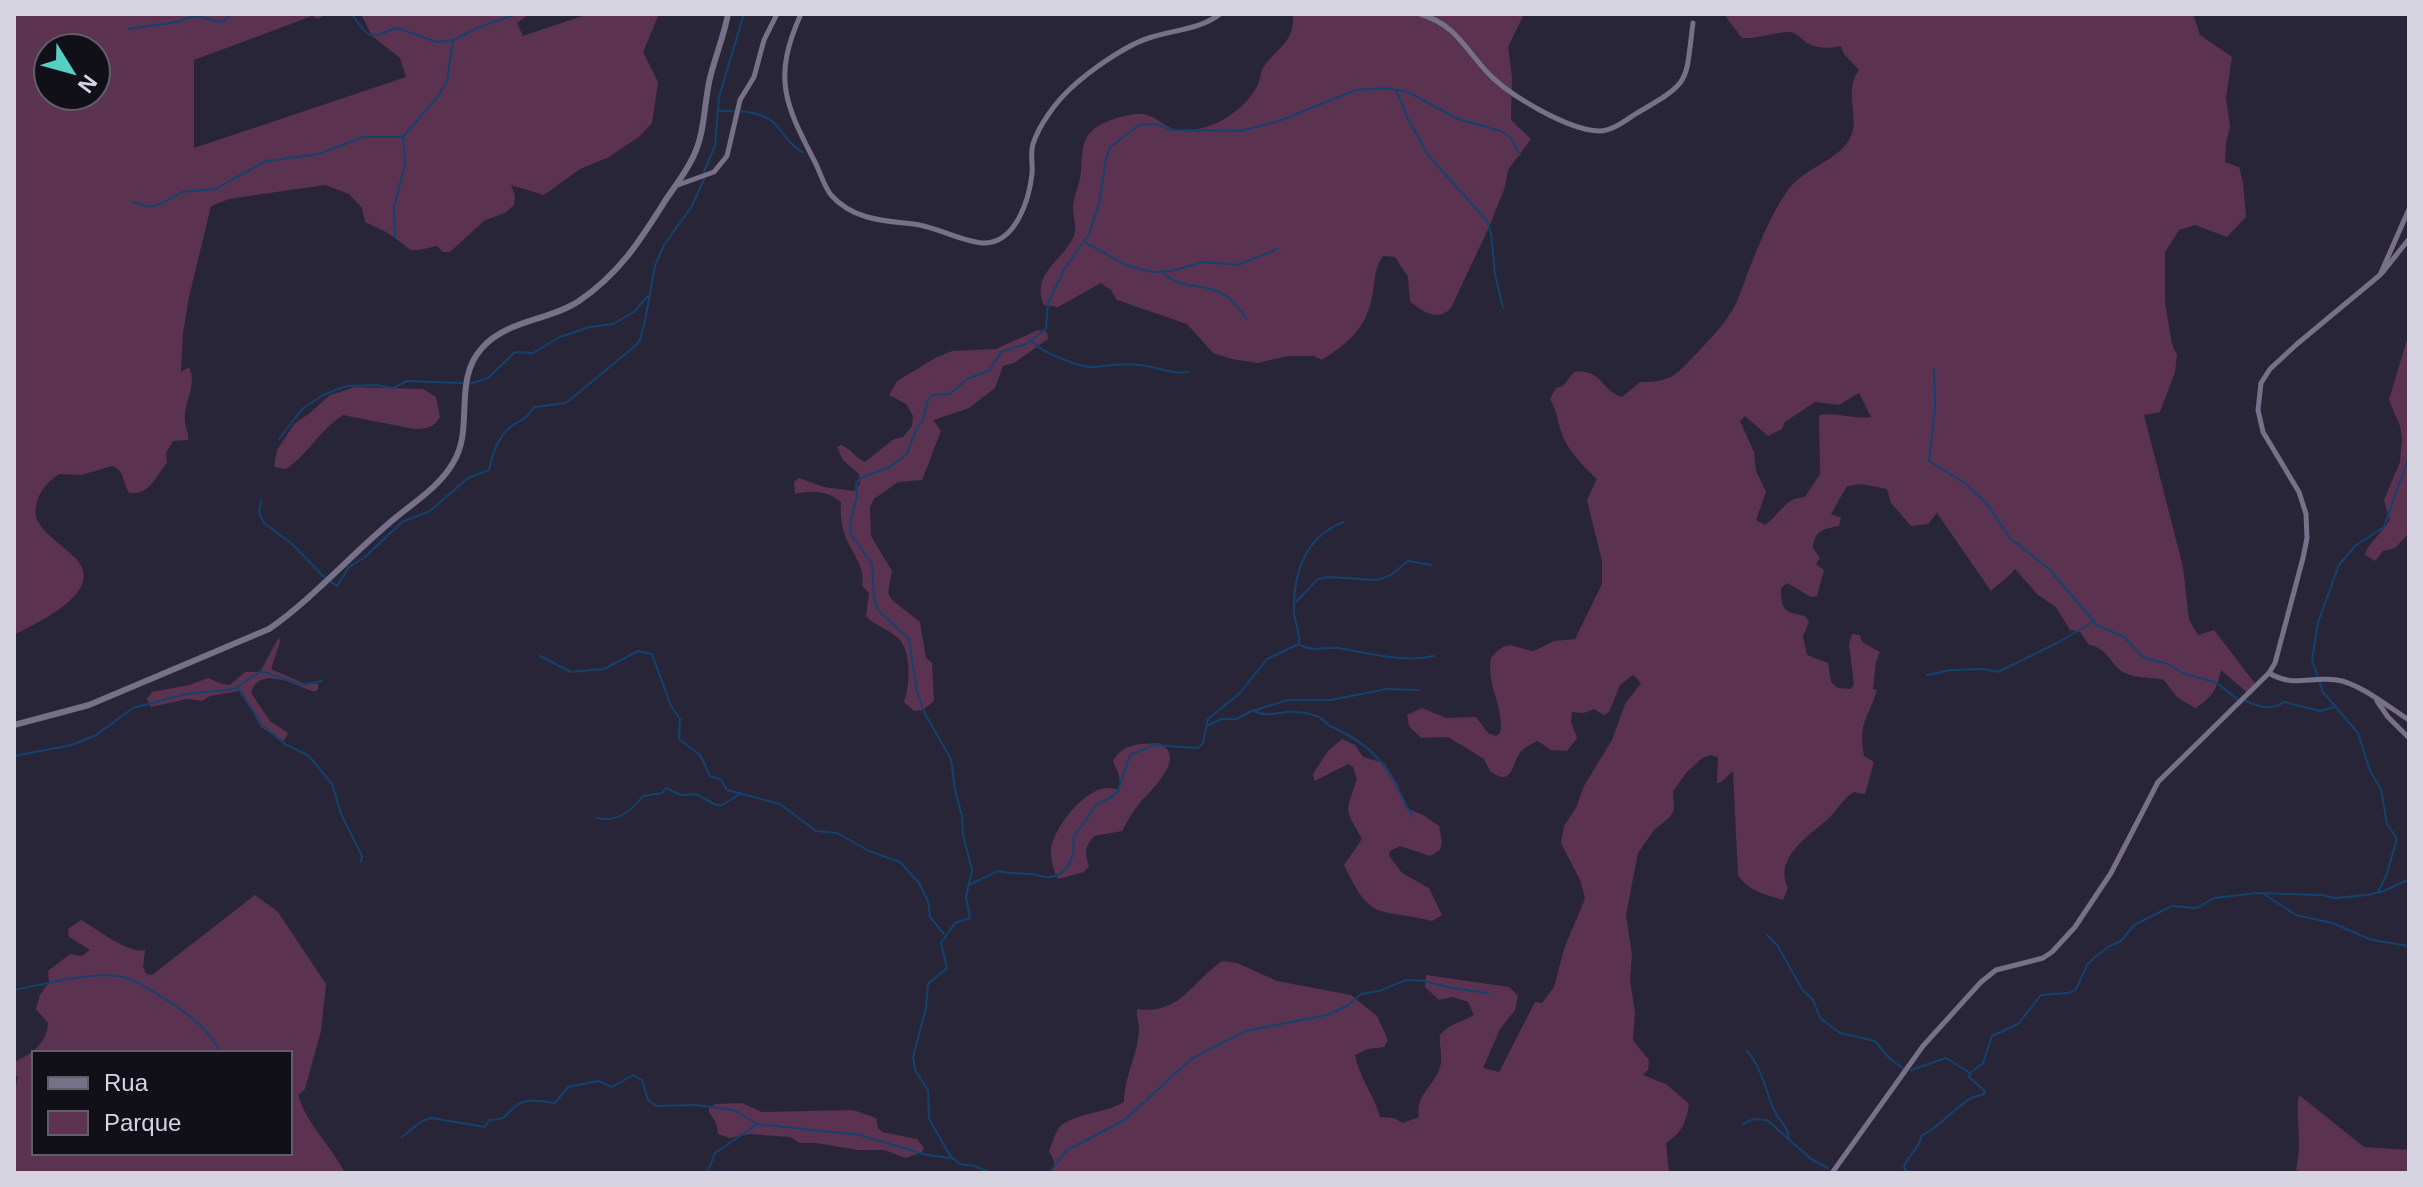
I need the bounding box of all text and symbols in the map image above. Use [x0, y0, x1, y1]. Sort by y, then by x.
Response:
north arrow [32, 32, 112, 112]
text: N [73, 70, 102, 98]
legend [32, 1051, 292, 1155]
text: Rua [104, 1069, 149, 1096]
text: Parque [104, 1109, 181, 1136]

